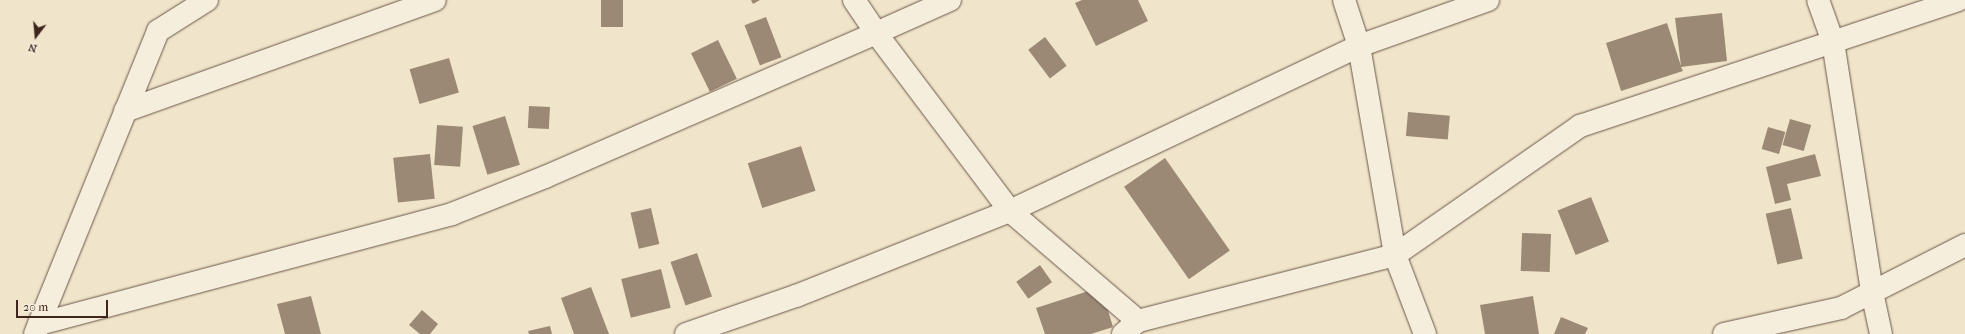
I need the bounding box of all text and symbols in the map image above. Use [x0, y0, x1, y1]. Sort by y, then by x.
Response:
north arrow [16, 16, 56, 56]
text: N [27, 41, 38, 55]
scale bar [18, 292, 110, 318]
text: 20 m [23, 300, 48, 314]

